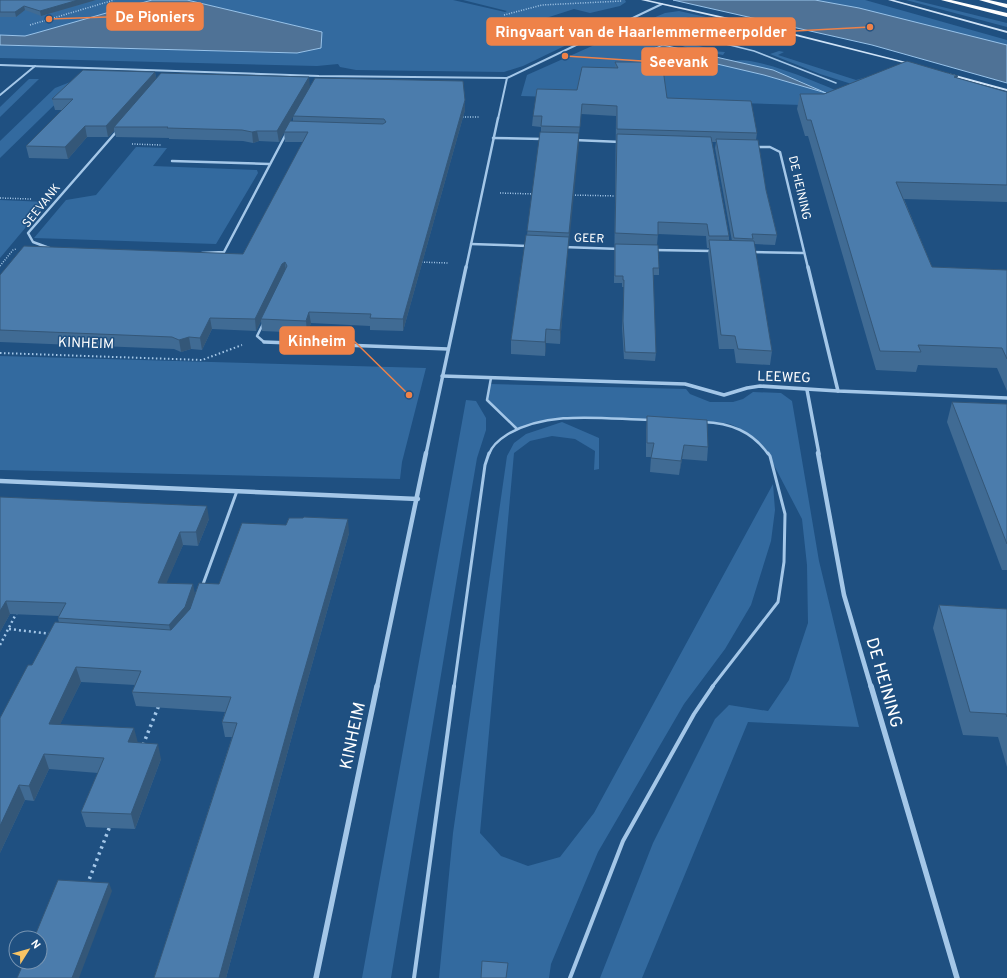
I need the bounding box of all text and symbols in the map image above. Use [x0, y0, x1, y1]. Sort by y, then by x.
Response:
callout: De Pioniers [107, 3, 203, 30]
text: De Pioniers [115, 9, 195, 28]
callout: Ringvaart van de Haarlemmermeerpolder [487, 18, 795, 45]
text: Ringvaart van de Haarlemmermeerpolder [495, 24, 788, 43]
callout: Seevank [642, 48, 717, 75]
text: Seevank [649, 54, 709, 73]
street label: DE HEINING [784, 154, 814, 222]
street label: SEEVANK [19, 181, 65, 231]
street label: GEER [573, 230, 605, 248]
callout: Kinheim [280, 327, 354, 354]
text: Kinheim [288, 333, 346, 352]
street label: KINHEIM [58, 335, 114, 353]
street label: LEEWEG [757, 369, 811, 387]
street label: DE HEINING [860, 635, 906, 731]
street label: KINHEIM [336, 700, 372, 772]
north arrow [8, 930, 48, 970]
text: N [27, 937, 43, 952]

